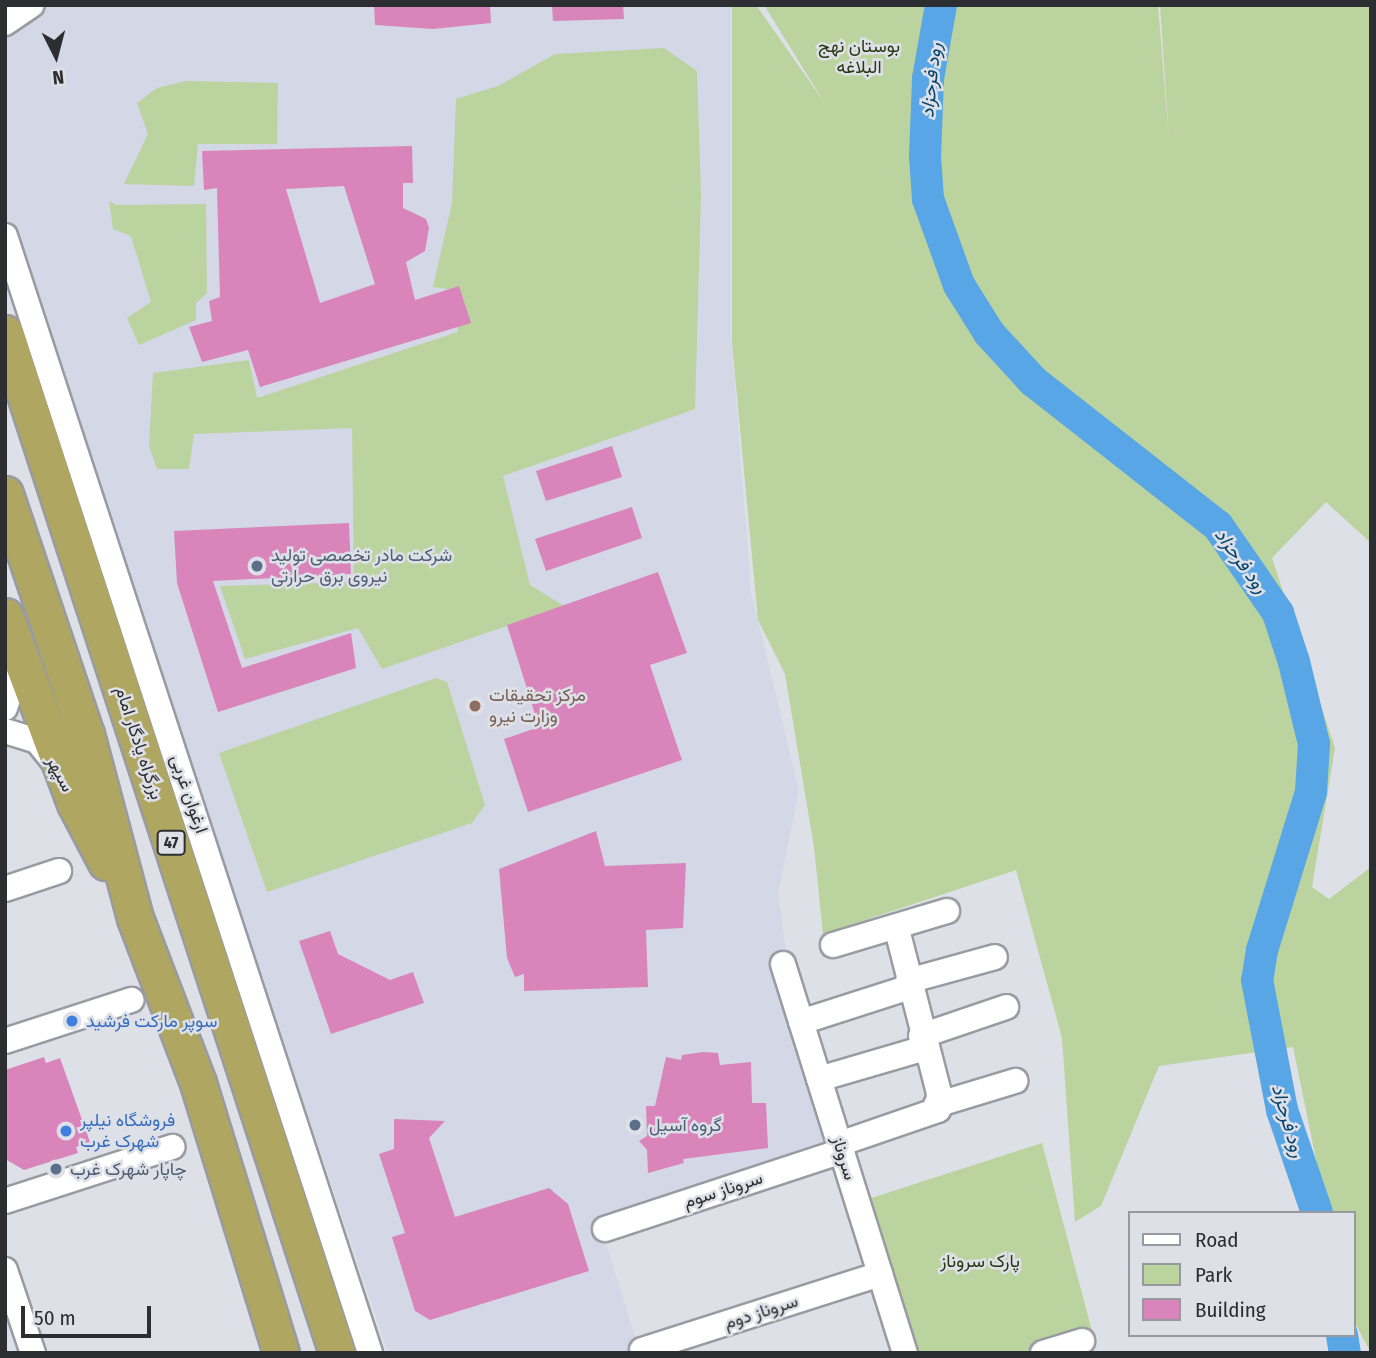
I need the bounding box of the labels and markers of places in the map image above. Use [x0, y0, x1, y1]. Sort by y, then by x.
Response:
place label: شرکت مادر تخصصی تولید نیروی برق حرارتی [271, 545, 452, 588]
marker: شرکت مادر تخصصی تولید نیروی برق حرارتی [249, 558, 265, 574]
place label: مرکز تحقیقات وزارت نیرو [489, 685, 586, 728]
marker: مرکز تحقیقات وزارت نیرو [467, 698, 483, 714]
place label: سوپر مارکت فرشید [86, 1010, 217, 1032]
marker: سوپر مارکت فرشید [64, 1013, 80, 1029]
place label: فروشگاه نیلپر شهرک غرب [80, 1110, 175, 1152]
place label: گروه آسیل [649, 1114, 722, 1136]
marker: گروه آسیل [627, 1117, 643, 1133]
marker: فروشگاه نیلپر شهرک غرب [58, 1123, 74, 1139]
place label: چاپار شهرک غرب [70, 1158, 187, 1180]
marker: چاپار شهرک غرب [48, 1161, 64, 1177]

